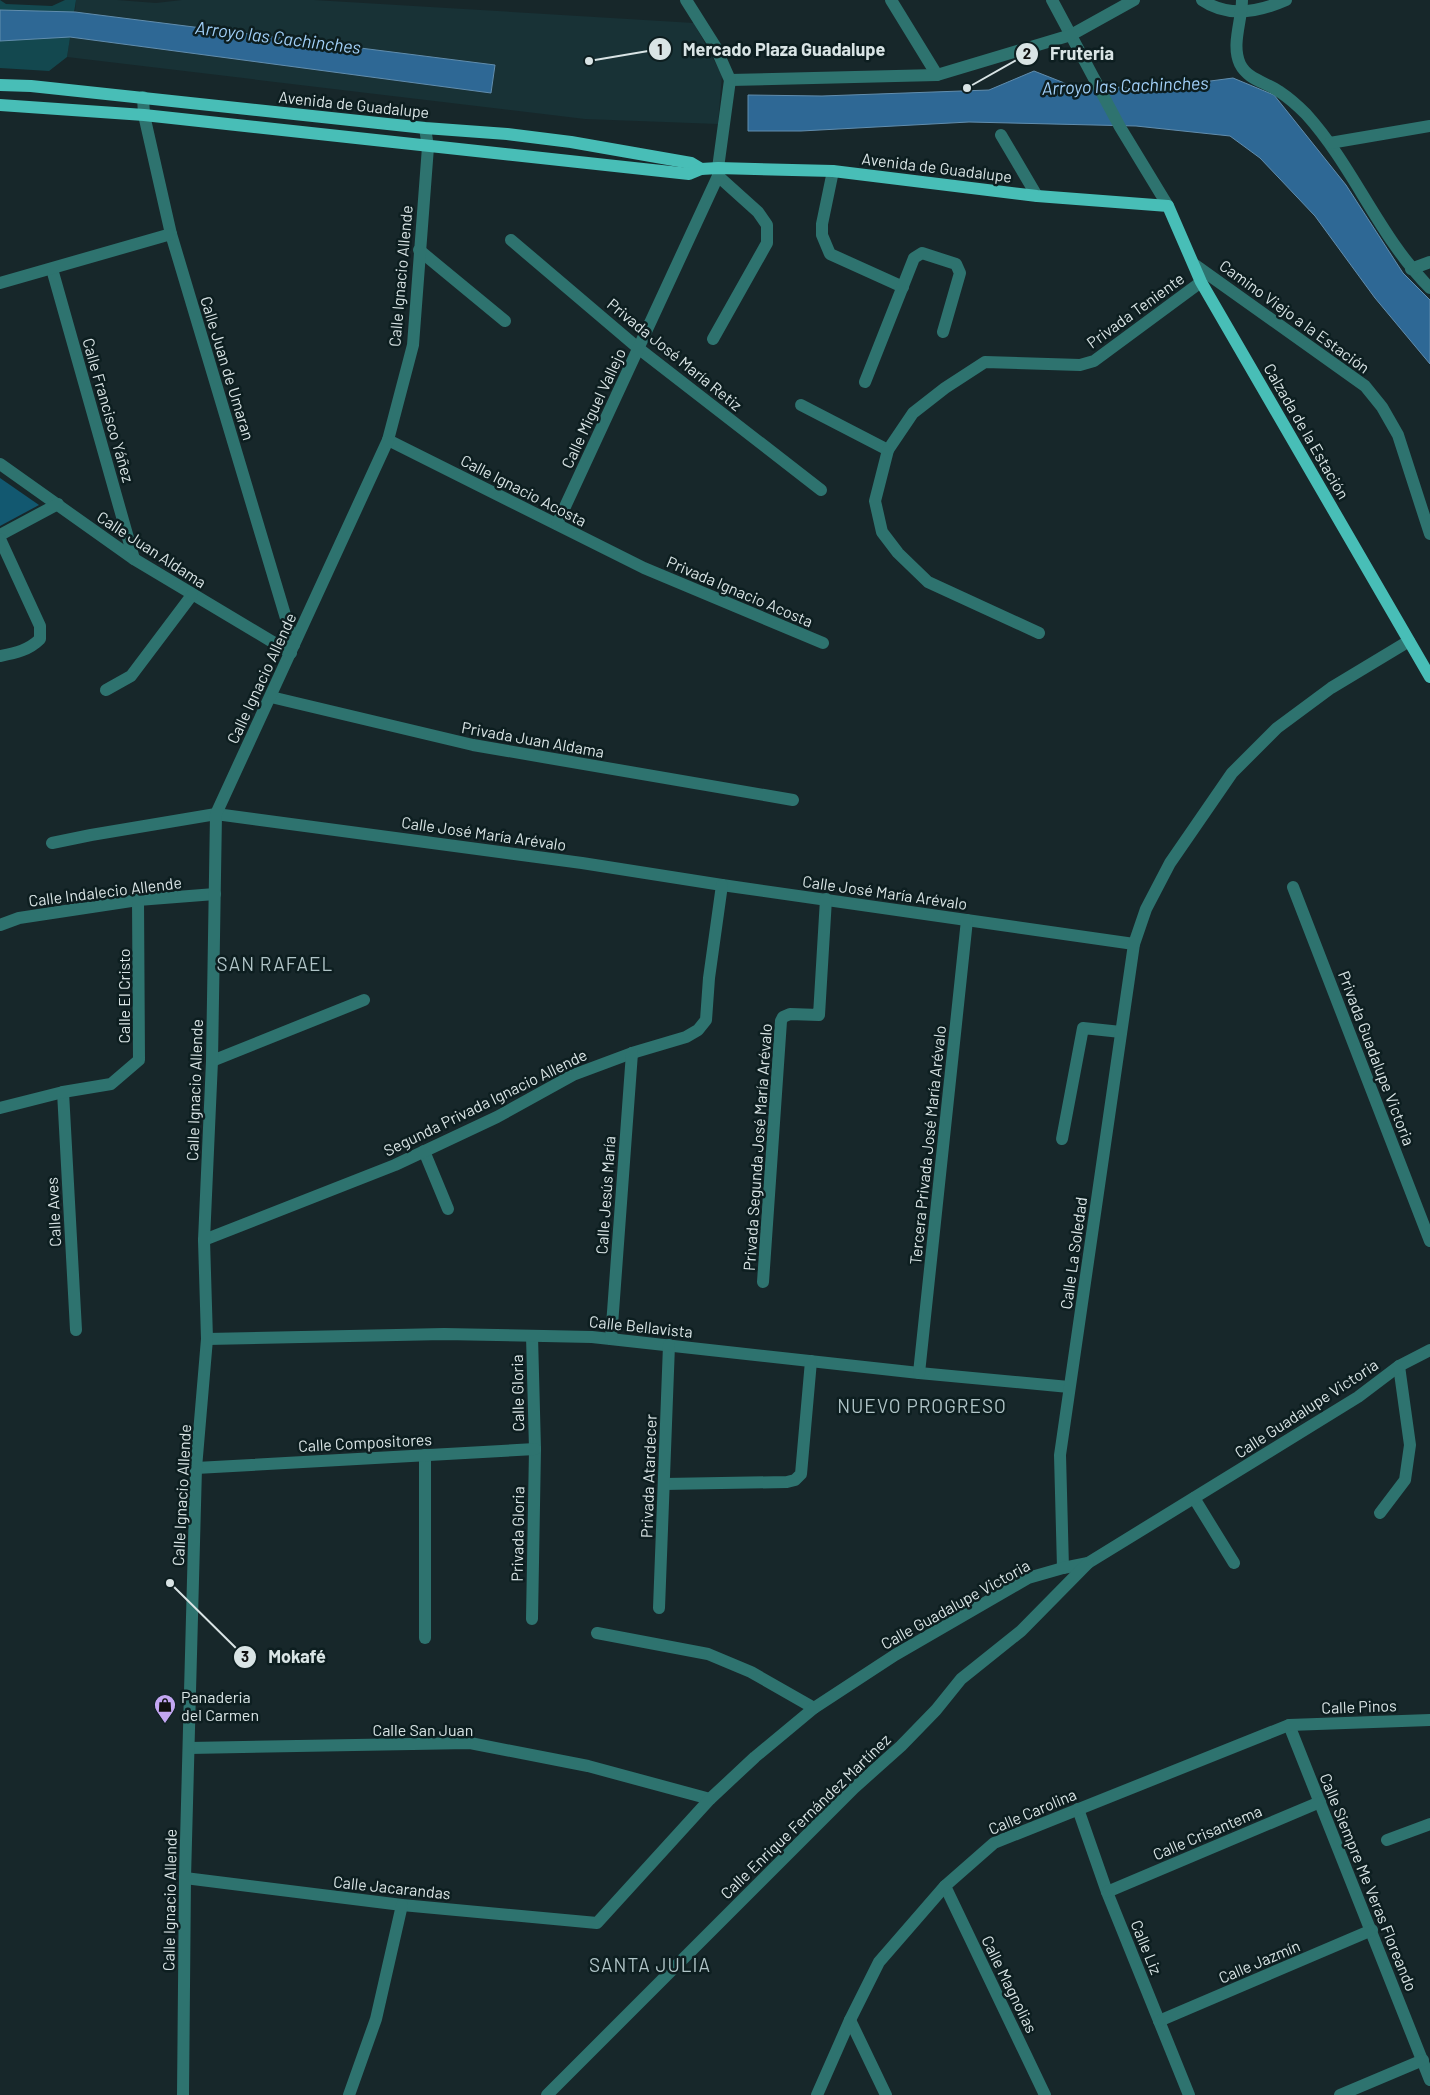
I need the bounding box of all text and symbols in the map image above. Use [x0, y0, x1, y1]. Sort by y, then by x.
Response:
water label: Arroyo las Cachinches [194, 16, 362, 58]
callout: Mercado Plaza Guadalupe [647, 33, 895, 66]
text: Mercado Plaza Guadalupe [683, 38, 885, 60]
callout: Fruteria [1015, 38, 1124, 71]
text: 1 [657, 40, 663, 58]
text: Fruteria [1050, 42, 1114, 64]
text: 2 [1023, 44, 1031, 62]
water label: Arroyo las Cachinches [1041, 71, 1209, 99]
street label: Avenida de Guadalupe [278, 87, 430, 121]
street label: Avenida de Guadalupe [861, 148, 1013, 186]
street label: Calle Ignacio Allende [384, 204, 416, 348]
street label: Camino Viejo a la Estación [1216, 255, 1374, 377]
street label: Privada Teniente [1083, 268, 1187, 352]
street label: Calle Juan de Umaran [197, 294, 259, 442]
street label: Privada José María Retiz [604, 294, 746, 414]
street label: Calle Francisco Yáñez [79, 336, 139, 484]
street label: Calle Miguel Vallejo [557, 345, 629, 471]
street label: Calzada de la Estación [1260, 360, 1354, 502]
street label: Calle Ignacio Acosta [458, 450, 590, 530]
street label: Calle Juan Aldama [94, 507, 210, 591]
street label: Privada Ignacio Acosta [664, 552, 816, 630]
street label: Calle Ignacio Allende [222, 610, 300, 746]
street label: Privada Juan Aldama [460, 717, 606, 761]
street label: Calle José María Arévalo [400, 812, 568, 854]
street label: Calle José María Arévalo [801, 871, 969, 913]
street label: Calle Indalecio Allende [27, 872, 183, 910]
street label: Calle El Cristo [114, 948, 133, 1044]
district label: SAN RAFAEL [217, 952, 333, 975]
street label: Privada Guadalupe Victoria [1335, 968, 1419, 1148]
street label: Calle Ignacio Allende [182, 1019, 206, 1161]
street label: Privada Segunda José María Arévalo [739, 1023, 775, 1271]
street label: Tercera Privada José María Arévalo [905, 1024, 949, 1266]
street label: Segunda Privada Ignacio Allende [380, 1044, 590, 1160]
street label: Calle Jesús María [591, 1135, 619, 1255]
street label: Calle Aves [42, 1177, 64, 1247]
street label: Calle La Soledad [1056, 1196, 1090, 1310]
street label: Calle Bellavista [588, 1311, 694, 1341]
street label: Calle Gloria [507, 1354, 527, 1432]
street label: Calle Guadalupe Victoria [1231, 1354, 1381, 1462]
district label: NUEVO PROGRESO [837, 1394, 1007, 1417]
street label: Privada Atardecer [636, 1413, 660, 1538]
street label: Calle Ignacio Allende [168, 1424, 194, 1566]
street label: Calle Compositores [298, 1429, 432, 1455]
street label: Privada Gloria [507, 1486, 527, 1582]
street label: Calle Guadalupe Victoria [877, 1555, 1033, 1653]
callout: Mokafé [233, 1640, 335, 1673]
text: Mokafé [268, 1645, 326, 1667]
text: 3 [241, 1647, 249, 1665]
place label: Panaderia del Carmen [181, 1687, 259, 1724]
shop icon: Panaderia del Carmen [153, 1693, 177, 1724]
street label: Calle Pinos [1321, 1695, 1397, 1717]
street label: Calle San Juan [373, 1720, 473, 1739]
street label: Calle Enrique Fernández Martínez [716, 1730, 894, 1902]
street label: Calle Siempre Me Veras Floreando [1316, 1770, 1422, 1994]
street label: Calle Carolina [985, 1784, 1079, 1838]
street label: Calle Crisantema [1150, 1800, 1264, 1864]
street label: Calle Ignacio Allende [158, 1829, 180, 1971]
street label: Calle Jacarandas [332, 1871, 452, 1903]
street label: Calle Liz [1127, 1917, 1167, 1977]
street label: Calle Magnolias [978, 1932, 1042, 2036]
street label: Calle Jazmín [1215, 1935, 1303, 1987]
district label: SANTA JULIA [589, 1953, 711, 1976]

